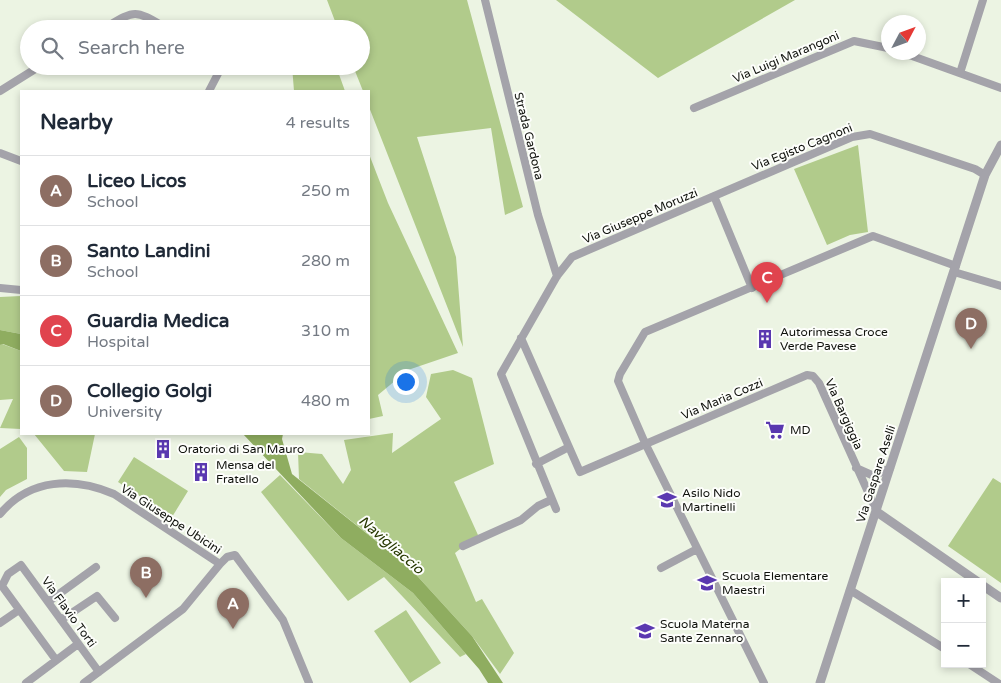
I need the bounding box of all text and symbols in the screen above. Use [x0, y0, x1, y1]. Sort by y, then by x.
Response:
north arrow [881, 15, 926, 60]
search box [20, 20, 370, 75]
street label: Via Luigi Marangoni [731, 28, 841, 86]
icon: search [38, 34, 66, 62]
text: Search here [78, 37, 185, 59]
street label: Strada Gardona [511, 91, 547, 181]
text: Nearby [40, 110, 113, 135]
text: 4 results [286, 113, 350, 133]
street label: Via Egisto Cagnoni [750, 120, 854, 174]
text: Liceo Licos [87, 170, 186, 192]
text: A [50, 181, 62, 201]
text: 250 m [301, 181, 350, 201]
street label: Via Giuseppe Moruzzi [580, 185, 700, 247]
text: School [87, 192, 139, 212]
text: Santo Landini [87, 240, 211, 262]
text: B [50, 251, 62, 271]
text: 280 m [301, 251, 350, 271]
text: School [87, 262, 139, 282]
pin: C [751, 262, 783, 303]
pin: D [955, 308, 987, 349]
text: Guardia Medica [87, 310, 229, 332]
text: C [50, 321, 62, 341]
text: 310 m [301, 321, 350, 341]
place label: Autorimessa Croce Verde Pavese [780, 325, 888, 353]
building icon: Autorimessa Croce Verde Pavese [754, 328, 776, 350]
text: Hospital [87, 332, 149, 352]
your location [393, 369, 419, 395]
street label: Via Maria Cozzi [679, 376, 765, 422]
street label: Via Bargiggia [822, 376, 866, 452]
text: Collegio Golgi [87, 380, 212, 402]
text: D [50, 391, 62, 411]
text: 480 m [301, 391, 350, 411]
text: University [87, 402, 162, 422]
supermarket icon: MD [764, 419, 786, 441]
place label: MD [790, 423, 811, 437]
street label: Via Gaspare Aselli [854, 423, 898, 525]
building icon: Oratorio di San Mauro [152, 438, 174, 460]
place label: Oratorio di San Mauro [178, 442, 304, 456]
place label: Mensa del Fratello [216, 458, 275, 486]
building icon: Mensa del Fratello [190, 461, 212, 483]
street label: Via Giuseppe Ubicini [118, 481, 224, 557]
place label: Asilo Nido Martinelli [682, 486, 740, 514]
school or university icon: Asilo Nido Martinelli [656, 489, 678, 511]
water label: Navigliaccio [355, 512, 428, 579]
pin: B [130, 557, 162, 598]
place label: Scuola Elementare Maestri [722, 569, 828, 597]
school or university icon: Scuola Elementare Maestri [696, 572, 718, 594]
street label: Via Flavio Torti [39, 574, 99, 650]
map controls [941, 578, 986, 668]
button: + [941, 578, 986, 623]
pin: A [217, 588, 249, 629]
place label: Scuola Materna Sante Zennaro [660, 617, 749, 645]
school or university icon: Scuola Materna Sante Zennaro [634, 620, 656, 642]
button: − [941, 623, 986, 668]

